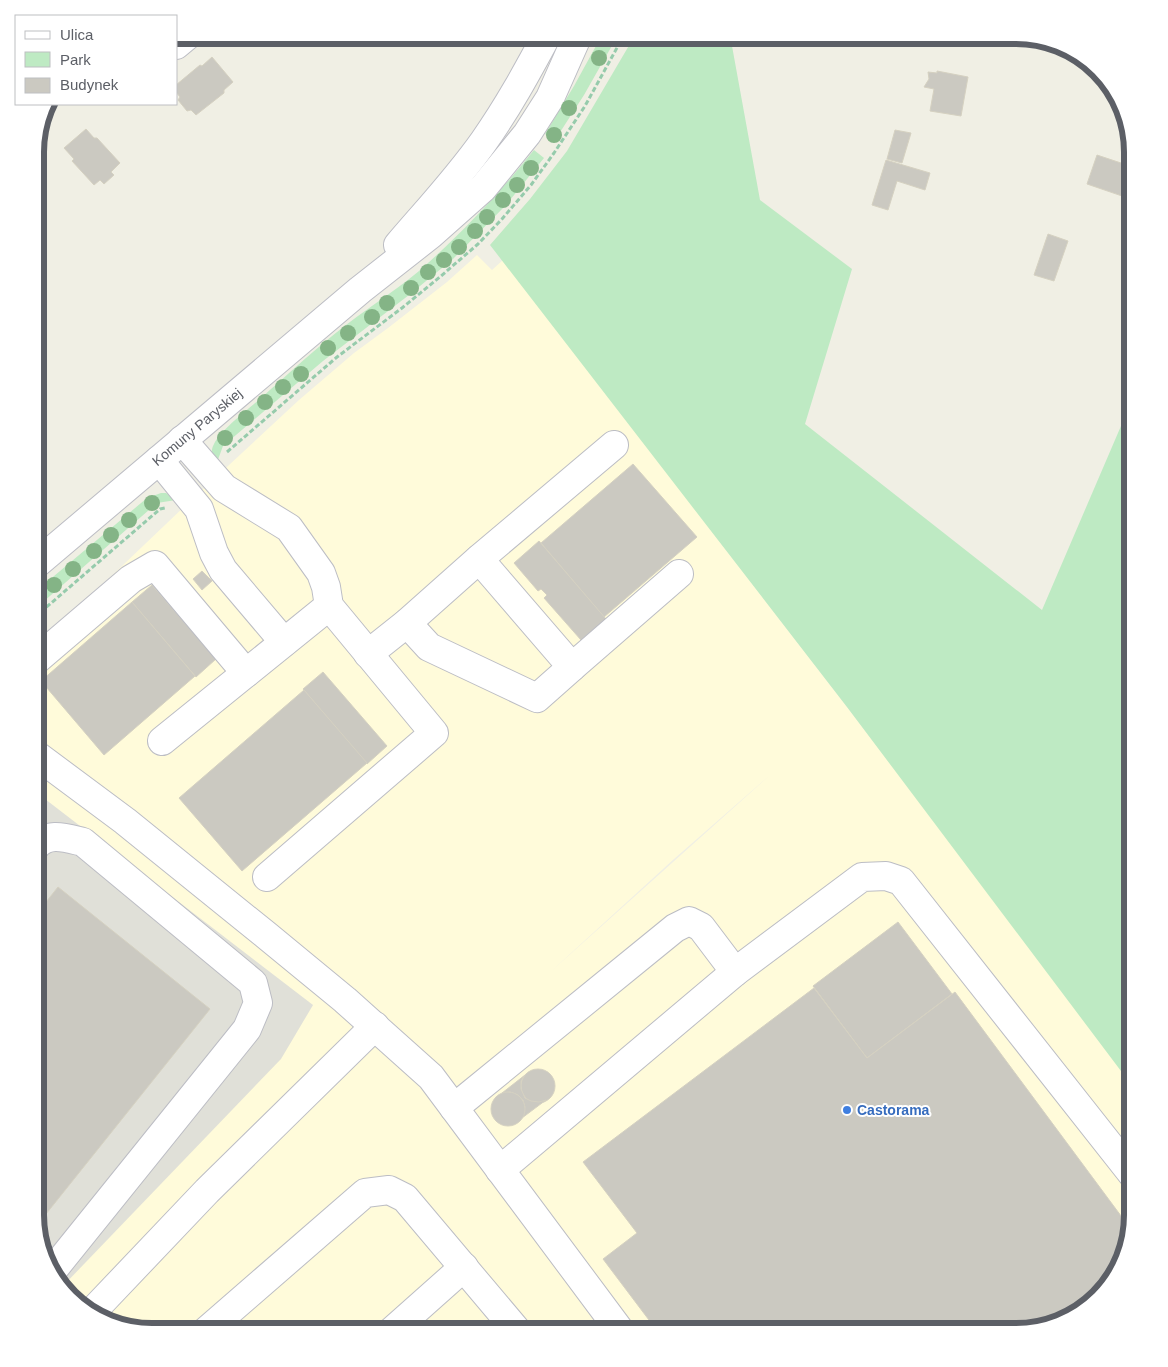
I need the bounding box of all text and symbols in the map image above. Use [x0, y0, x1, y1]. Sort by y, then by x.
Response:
legend [15, 15, 178, 105]
text: Ulica [60, 26, 94, 43]
text: Park [60, 51, 91, 68]
text: Budynek [60, 76, 119, 93]
street label: Komuny Paryskiej [149, 385, 245, 469]
place label: Castorama [857, 1102, 930, 1118]
marker: Castorama [841, 1104, 853, 1116]

